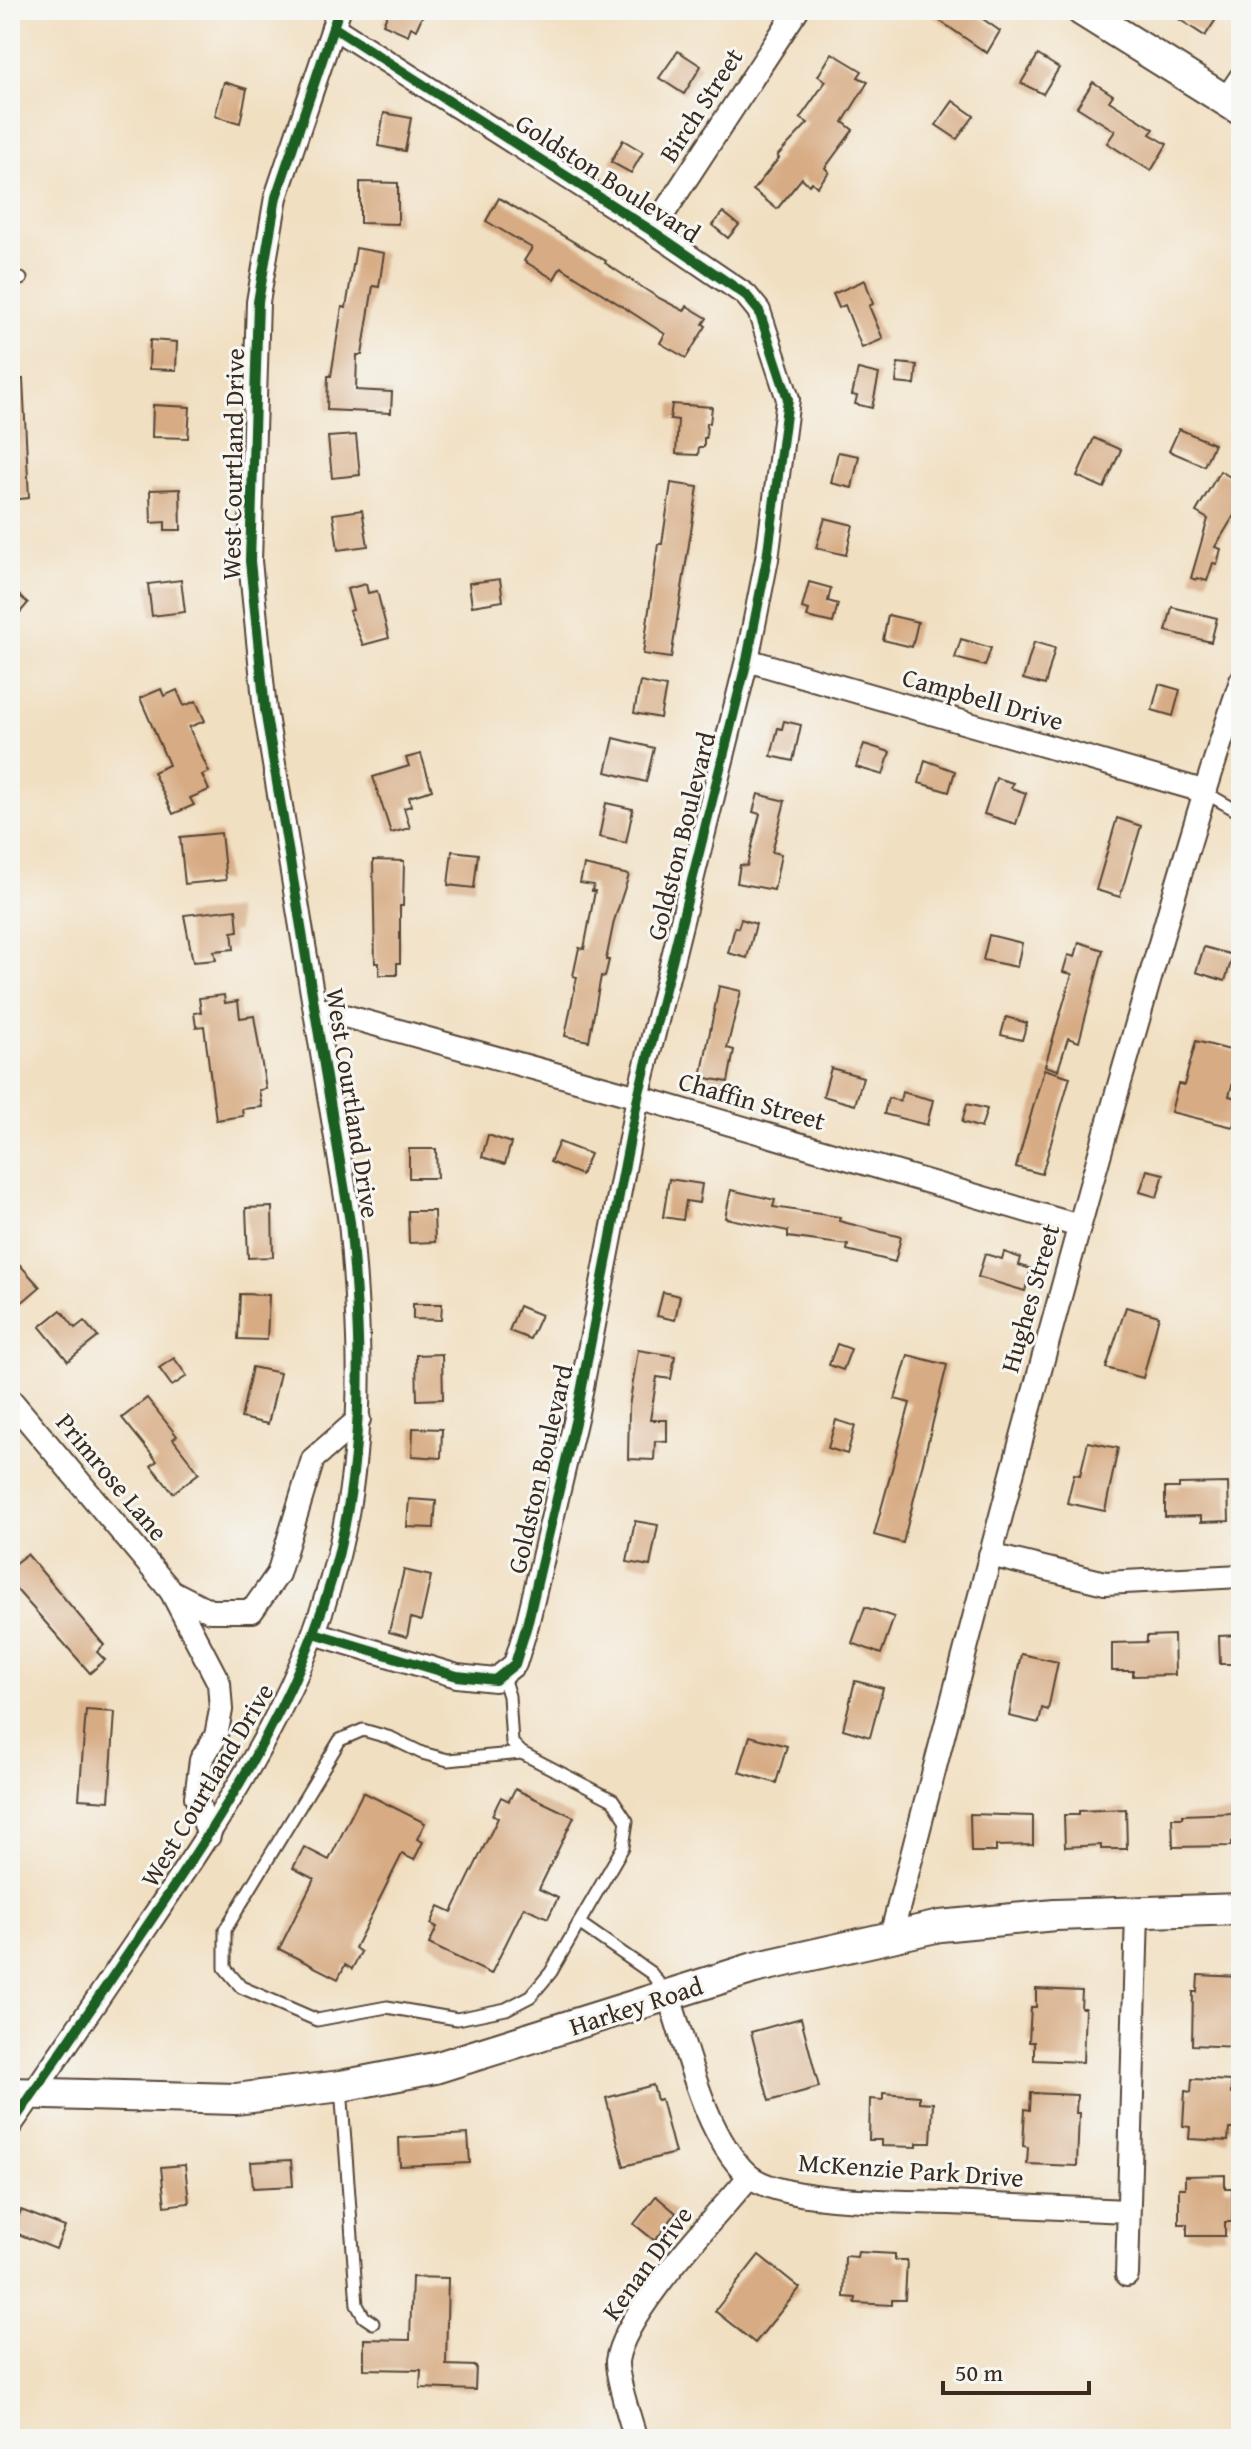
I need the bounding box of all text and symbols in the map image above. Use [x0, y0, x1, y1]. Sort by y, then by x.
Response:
street label: Birch Street [649, 40, 752, 170]
street label: Goldston Boulevard [508, 103, 709, 252]
street label: West Courtland Drive [211, 348, 254, 580]
street label: Campbell Drive [898, 657, 1068, 740]
street label: Goldston Boulevard [636, 727, 725, 944]
street label: West Courtland Drive [316, 985, 391, 1221]
street label: Chaffin Street [674, 1061, 830, 1140]
street label: Hughes Street [990, 1219, 1069, 1377]
street label: Goldston Boulevard [497, 1360, 583, 1577]
street label: Primrose Lane [47, 1404, 178, 1549]
street label: West Courtland Drive [130, 1675, 283, 1894]
street label: Harkey Road [564, 1966, 708, 2045]
street label: McKenzie Park Drive [797, 2142, 1025, 2197]
street label: Kenan Drive [592, 2197, 702, 2328]
scale bar [943, 2345, 1089, 2395]
text: 50 m [955, 2355, 1003, 2390]

